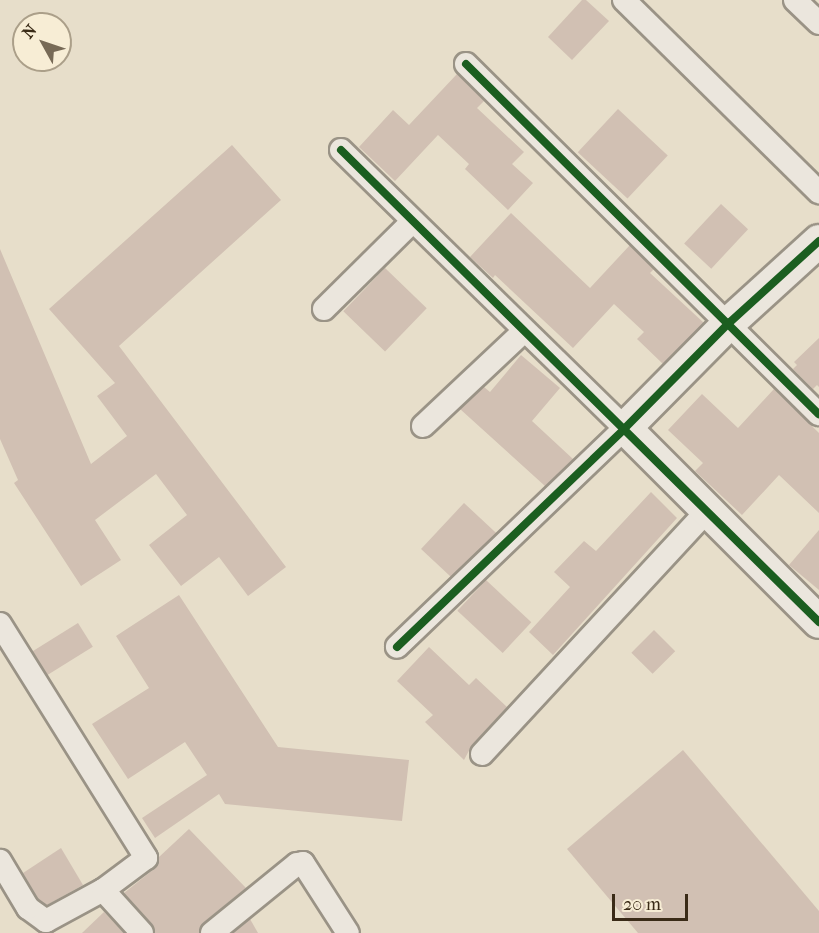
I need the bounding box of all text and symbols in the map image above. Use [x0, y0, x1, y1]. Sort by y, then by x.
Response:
north arrow [12, 12, 72, 72]
text: N [18, 21, 41, 42]
scale bar [615, 882, 692, 920]
text: 20 m [623, 894, 661, 915]

